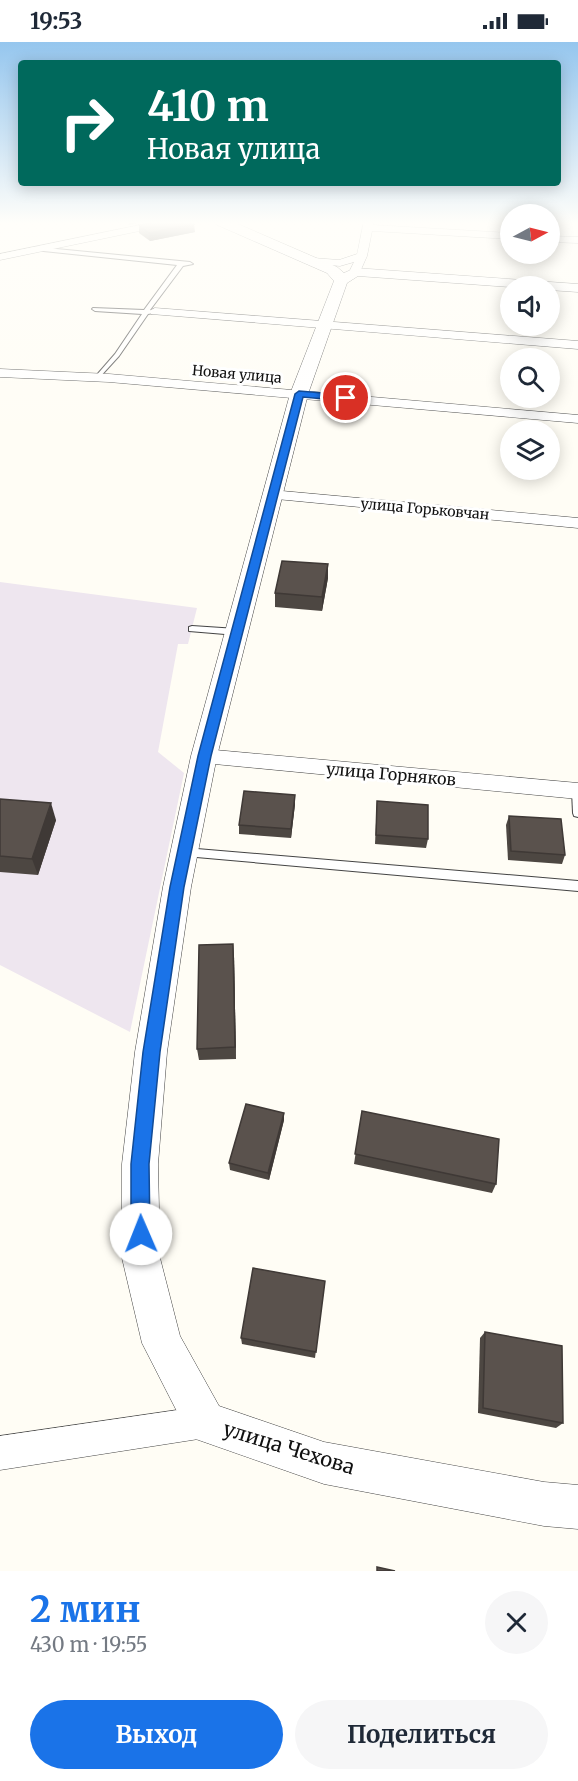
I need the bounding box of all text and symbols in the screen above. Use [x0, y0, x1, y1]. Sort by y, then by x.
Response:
text: 19:53 [30, 7, 82, 35]
text: 410 m [147, 80, 269, 132]
icon: right [48, 84, 126, 162]
text: Новая улица [147, 132, 320, 166]
north arrow [500, 204, 560, 264]
map controls [500, 204, 560, 480]
button: sound [500, 276, 560, 336]
button: search [500, 348, 560, 408]
street label: Новая улица [191, 361, 283, 387]
pin [320, 372, 371, 423]
icon: arrive [329, 381, 362, 414]
button: layers [500, 420, 560, 480]
street label: улица Горьковчан [360, 494, 490, 524]
street label: улица Горняков [325, 758, 457, 790]
position arrow [109, 1202, 173, 1266]
street label: улица Чехова [220, 1416, 358, 1479]
text: 2 мин [30, 1587, 141, 1632]
button: close [485, 1591, 548, 1654]
text: 430 m · 19:55 [30, 1632, 148, 1657]
button: Выход [30, 1700, 283, 1769]
button: Поделиться [295, 1700, 548, 1769]

